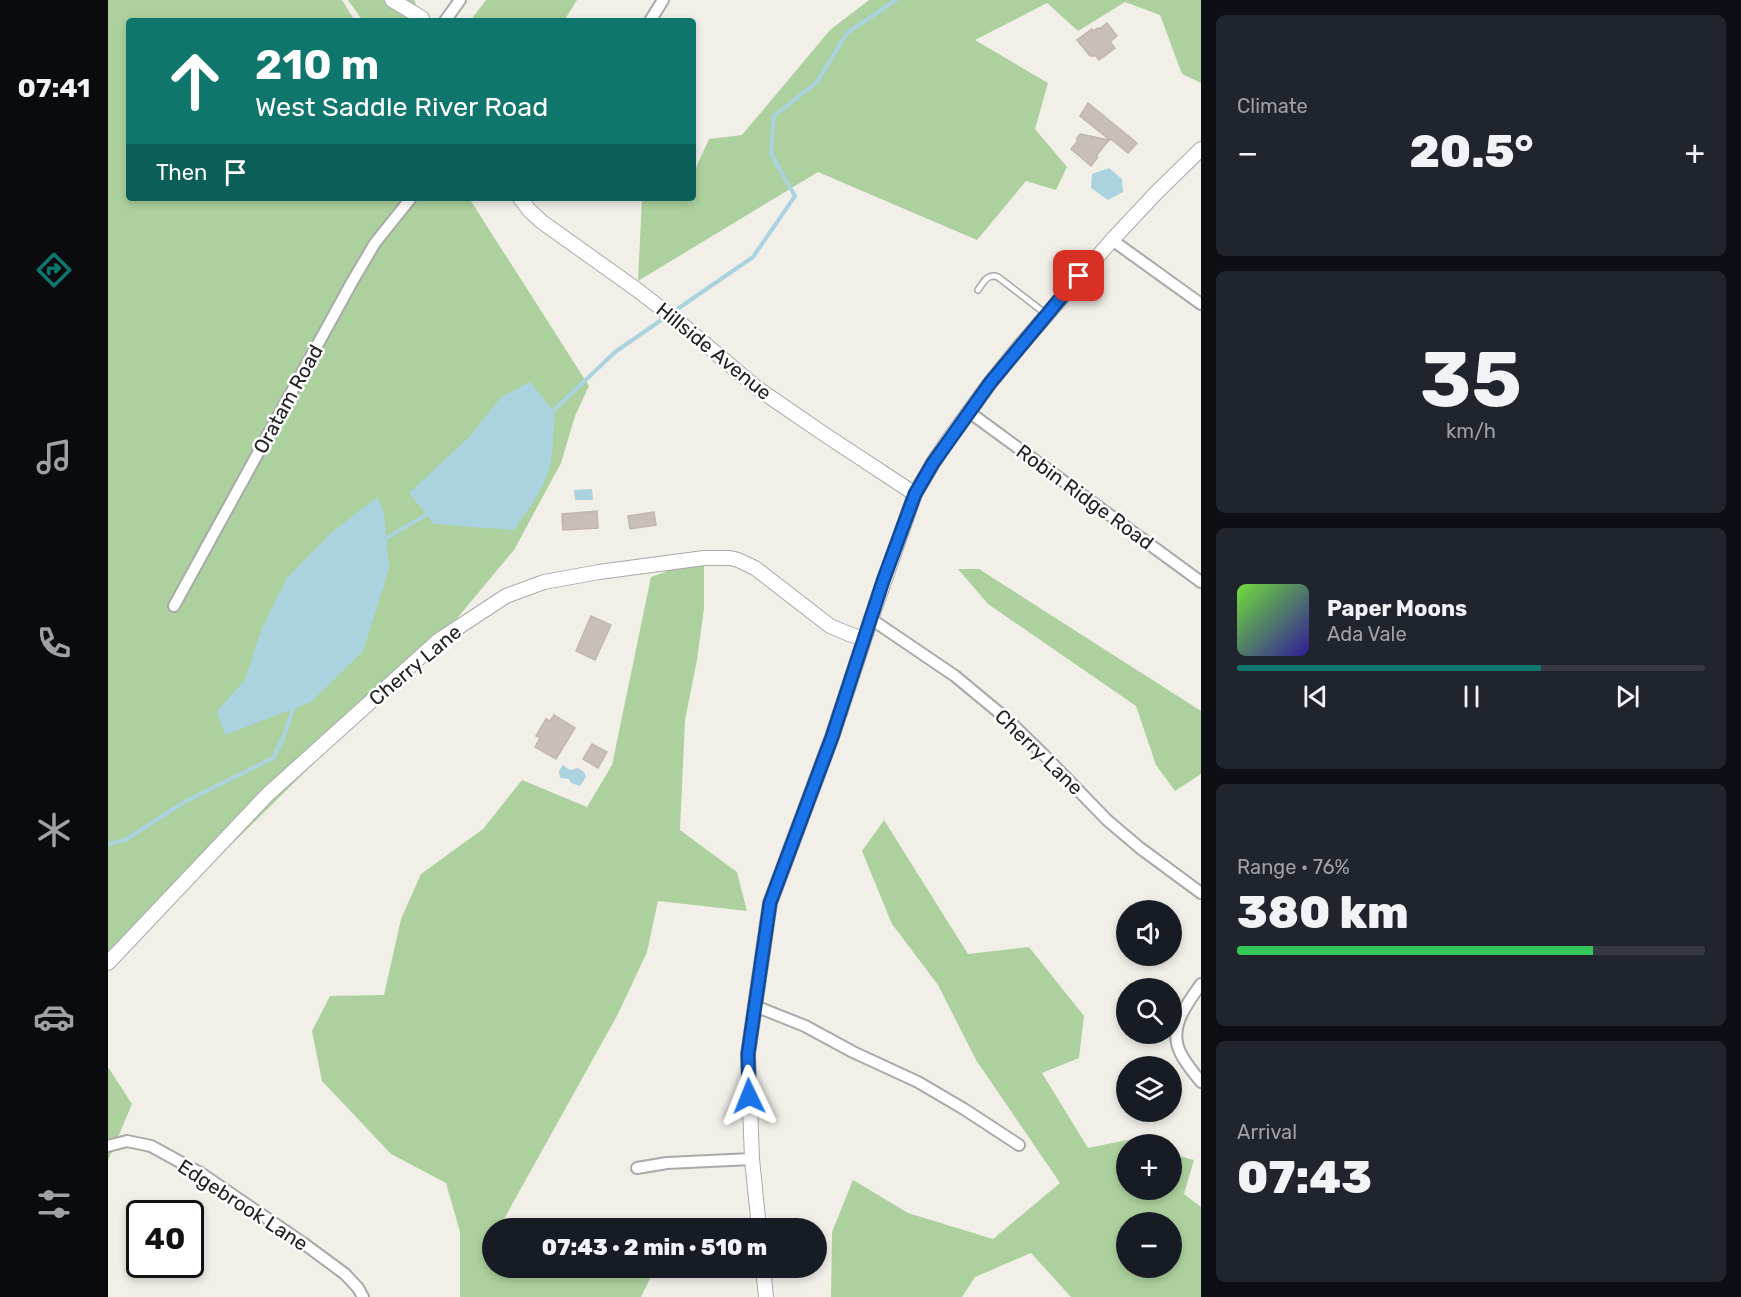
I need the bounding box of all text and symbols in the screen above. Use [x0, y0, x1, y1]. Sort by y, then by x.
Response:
text: 210 m [255, 40, 379, 90]
icon: ahead [156, 42, 234, 120]
text: 07:41 [18, 72, 90, 104]
text: West Saddle River Road [255, 91, 548, 123]
text: Climate [1237, 94, 1308, 118]
text: 20.5° [1409, 125, 1534, 178]
text: − [1237, 133, 1258, 172]
text: + [1684, 133, 1705, 172]
icon: arrive [219, 156, 252, 189]
text: Then [156, 159, 207, 186]
icon: directions [33, 249, 75, 291]
pin [1053, 250, 1104, 301]
icon: arrive [1062, 259, 1095, 292]
street label: Hillside Avenue [652, 297, 776, 405]
text: 35 [1420, 333, 1522, 426]
street label: Oratam Road [248, 340, 328, 458]
text: km/h [1446, 419, 1496, 443]
icon: music [33, 436, 75, 478]
street label: Robin Ridge Road [1012, 439, 1158, 555]
text: Paper Moons [1327, 595, 1467, 622]
street label: Cherry Lane [364, 620, 466, 710]
icon: phone [33, 622, 75, 664]
text: Ada Vale [1327, 622, 1407, 646]
icon: previous [1299, 680, 1332, 713]
icon: pause [1455, 680, 1488, 713]
icon: next [1611, 680, 1644, 713]
street label: Cherry Lane [990, 704, 1088, 800]
icon: climate [33, 809, 75, 851]
text: Range · 76% [1237, 855, 1350, 879]
text: 380 km [1237, 886, 1409, 939]
map controls [1116, 900, 1182, 1278]
button: sound [1116, 900, 1182, 966]
button: search [1116, 978, 1182, 1044]
icon: car [33, 996, 75, 1038]
button: layers [1116, 1056, 1182, 1122]
position arrow [717, 1064, 781, 1128]
text: Arrival [1237, 1120, 1297, 1144]
button: + [1116, 1134, 1182, 1200]
text: 07:43 [1237, 1151, 1372, 1204]
street label: Edgebrook Lane [174, 1154, 312, 1256]
icon: filters [33, 1183, 75, 1225]
speed limit sign: 40 [126, 1200, 204, 1278]
button: − [1116, 1212, 1182, 1278]
text: 07:43 · 2 min · 510 m [542, 1234, 767, 1261]

